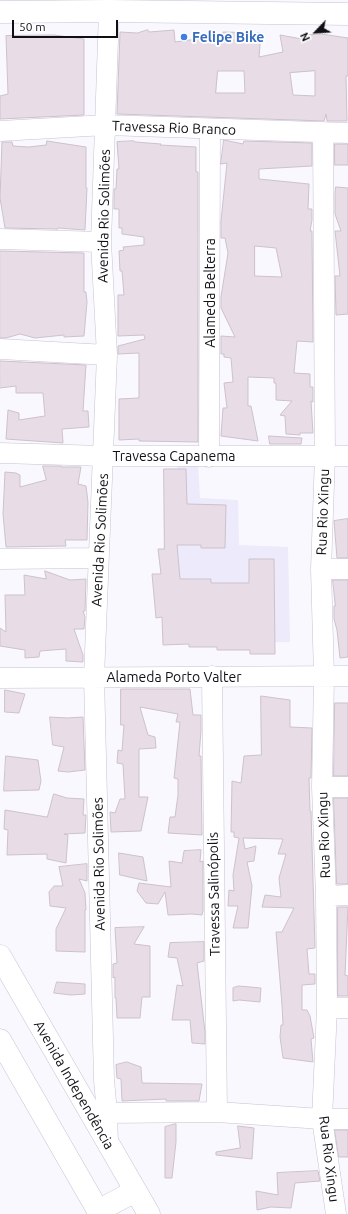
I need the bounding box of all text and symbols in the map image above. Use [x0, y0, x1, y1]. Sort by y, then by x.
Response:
scale bar [14, 12, 120, 38]
north arrow [296, 12, 336, 52]
text: 50 m [19, 20, 46, 33]
place label: Felipe Bike [192, 29, 264, 45]
text: N [298, 31, 312, 43]
marker: Felipe Bike [179, 32, 189, 42]
street label: Travessa Rio Branco [112, 117, 236, 139]
street label: Avenida Rio Solimões [94, 149, 114, 283]
street label: Alameda Belterra [202, 238, 218, 348]
street label: Travessa Capanema [112, 448, 236, 464]
street label: Rua Rio Xingu [313, 468, 333, 556]
street label: Avenida Rio Solimões [88, 473, 112, 607]
street label: Alameda Porto Valter [106, 669, 242, 685]
street label: Rua Rio Xingu [314, 791, 334, 879]
street label: Avenida Rio Solimões [89, 797, 109, 931]
street label: Travessa Salinópolis [205, 832, 223, 956]
street label: Avenida Independência [30, 1018, 118, 1152]
street label: Rua Rio Xingu [315, 1115, 343, 1203]

